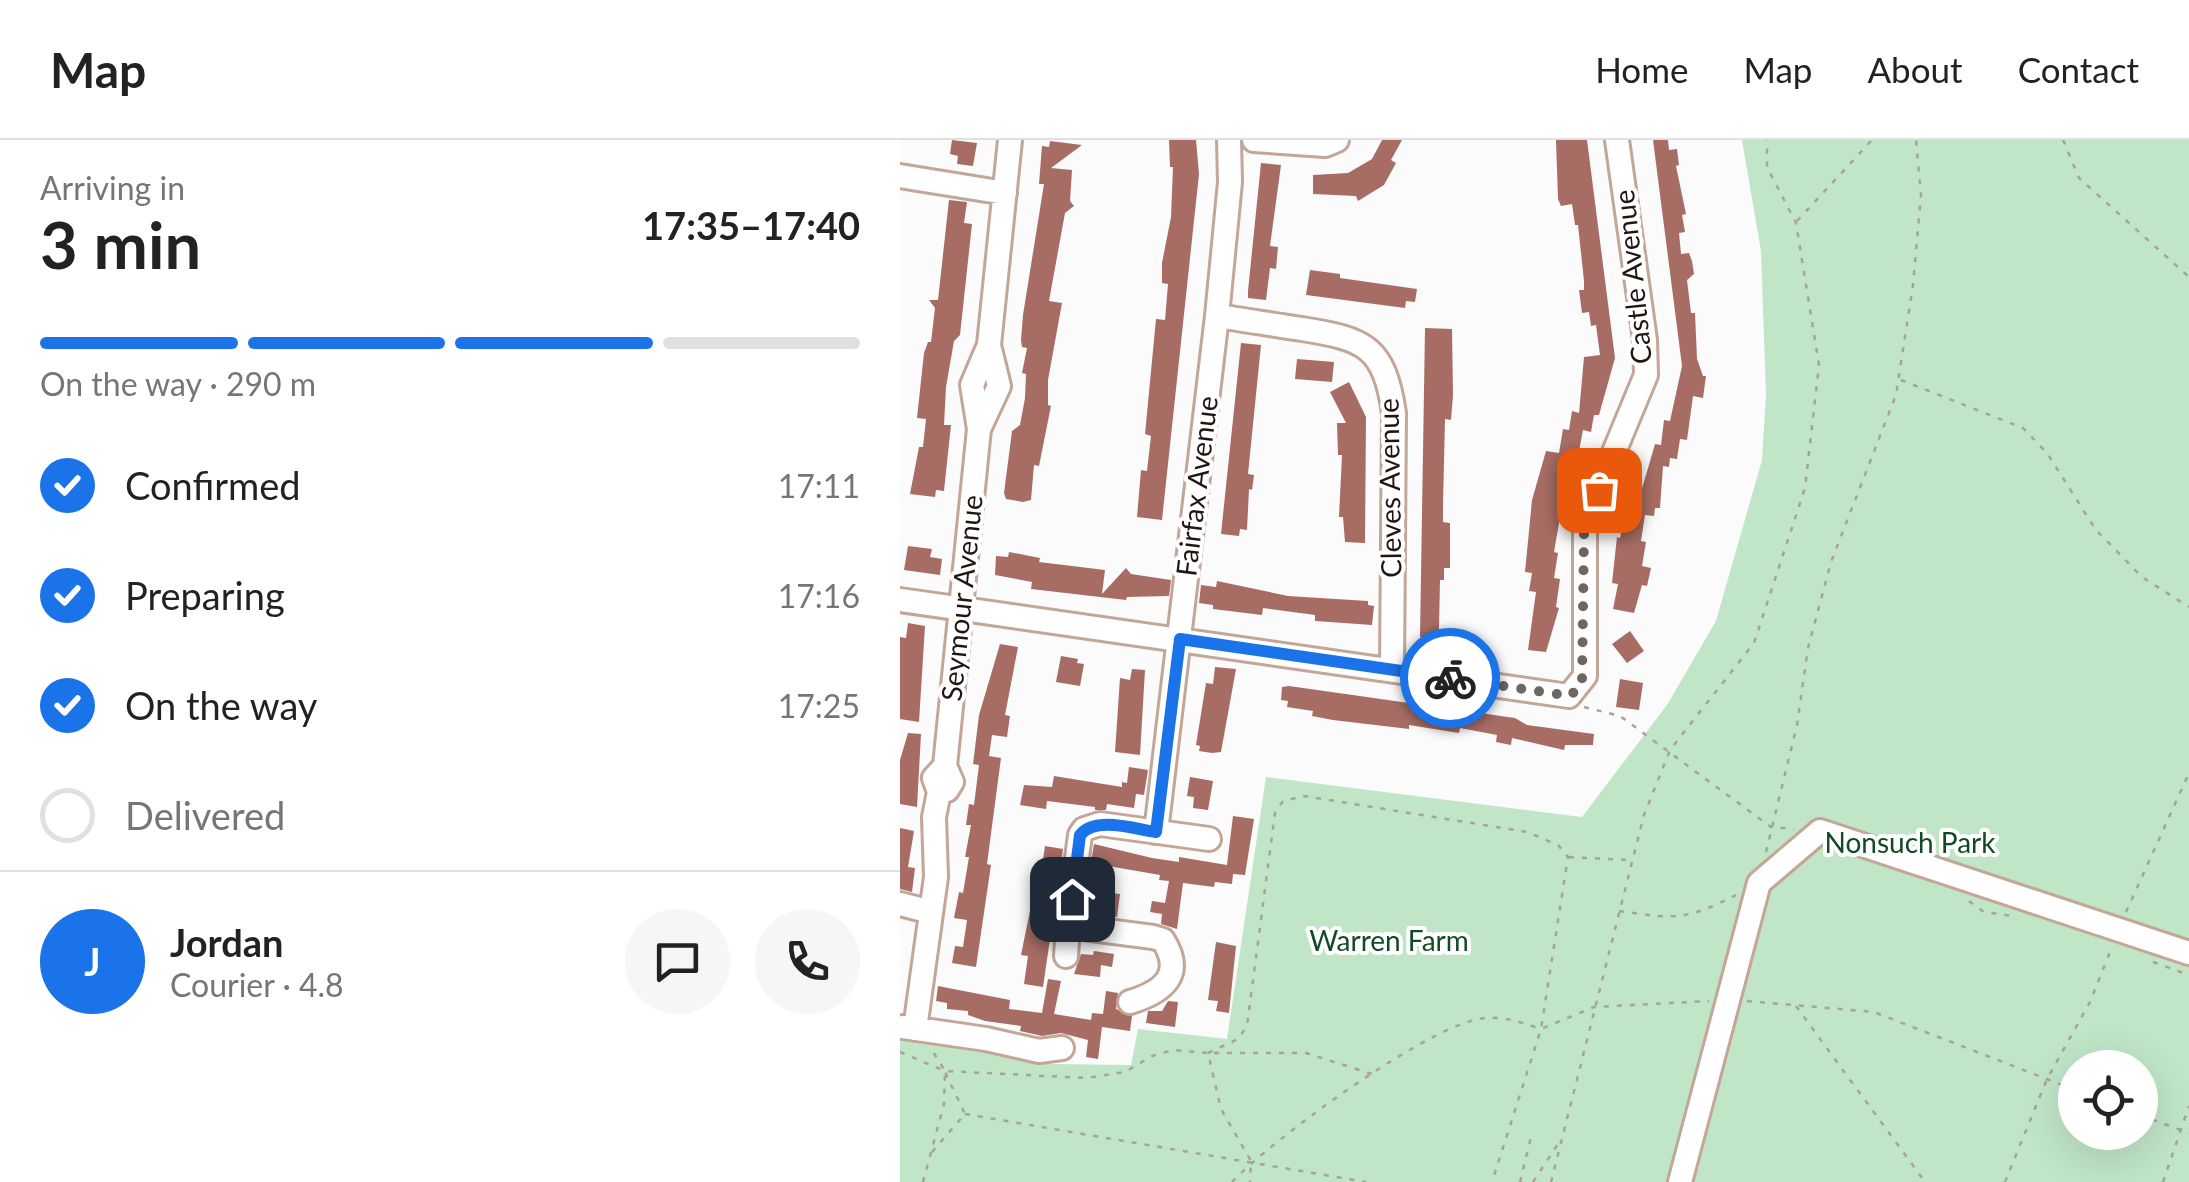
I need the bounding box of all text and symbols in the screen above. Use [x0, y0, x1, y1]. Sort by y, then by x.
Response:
text: Map [50, 41, 146, 98]
text: Home [1595, 48, 1688, 90]
text: Map [1743, 48, 1812, 90]
text: About [1867, 48, 1963, 90]
text: Contact [2018, 48, 2139, 90]
text: Arriving in [40, 168, 185, 207]
street label: Castle Avenue [1606, 188, 1658, 366]
text: 17:35–17:40 [642, 202, 860, 248]
text: 3 min [40, 205, 201, 283]
text: On the way · 290 m [40, 364, 316, 403]
street label: Fairfax Avenue [1168, 394, 1224, 578]
street label: Cleves Avenue [1370, 398, 1408, 578]
pin [1557, 448, 1642, 533]
icon: check [40, 458, 95, 513]
text: Confirmed [125, 462, 301, 508]
icon: bag [1572, 463, 1627, 518]
text: 17:11 [778, 466, 860, 505]
street label: Seymour Avenue [933, 493, 989, 703]
icon: check [40, 568, 95, 623]
text: Preparing [125, 572, 285, 618]
text: 17:16 [778, 576, 860, 615]
courier [1400, 628, 1500, 728]
icon: bike [1423, 651, 1478, 706]
icon: check [40, 678, 95, 733]
text: On the way [125, 682, 317, 728]
text: 17:25 [778, 686, 860, 725]
text: Delivered [125, 792, 285, 838]
park label: Nonsuch Park [1824, 825, 1996, 859]
pin [1030, 857, 1115, 942]
icon: home [1045, 872, 1100, 927]
button: chat [625, 909, 730, 1014]
button: phone [755, 909, 860, 1014]
text: Jordan [170, 919, 283, 965]
park label: Warren Farm [1309, 923, 1469, 957]
text: J [84, 938, 101, 984]
text: Courier · 4.8 [170, 965, 344, 1004]
map controls [2058, 1050, 2158, 1150]
button: locate [2058, 1050, 2158, 1150]

